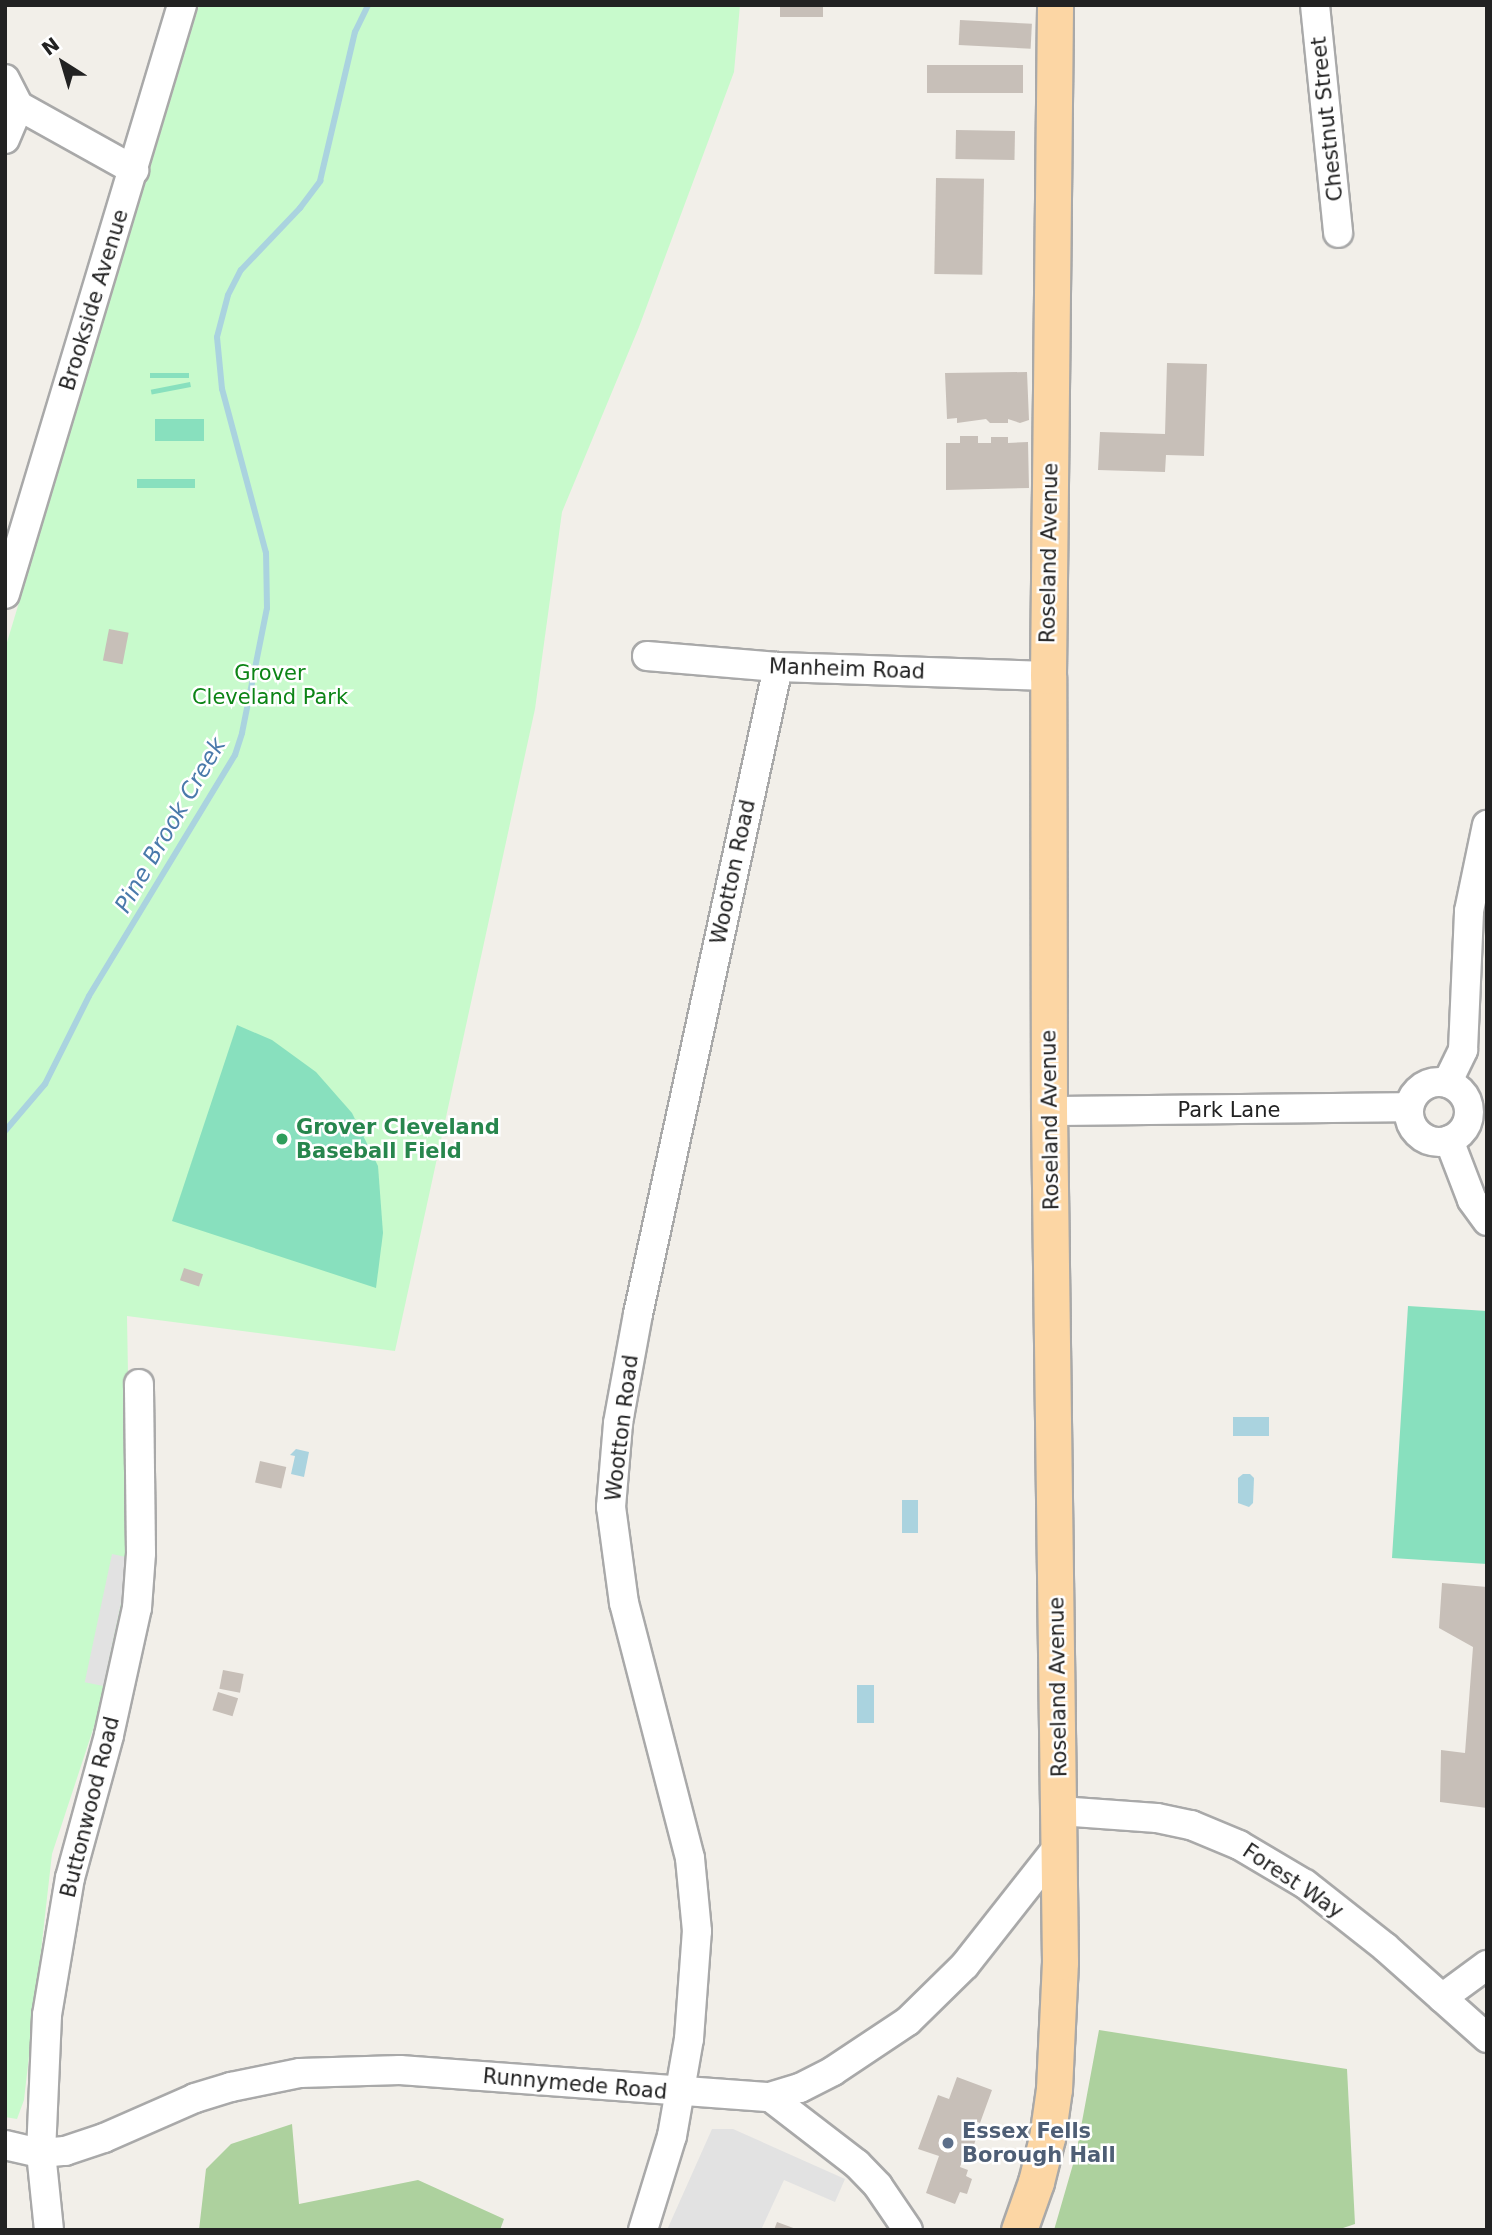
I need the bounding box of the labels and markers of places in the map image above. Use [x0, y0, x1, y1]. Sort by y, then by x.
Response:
place label: Grover Cleveland Baseball Field [296, 1114, 500, 1164]
marker: Grover Cleveland Baseball Field [274, 1131, 290, 1147]
place label: Essex Fells Borough Hall [962, 2118, 1116, 2168]
marker: Essex Fells Borough Hall [940, 2135, 956, 2151]

